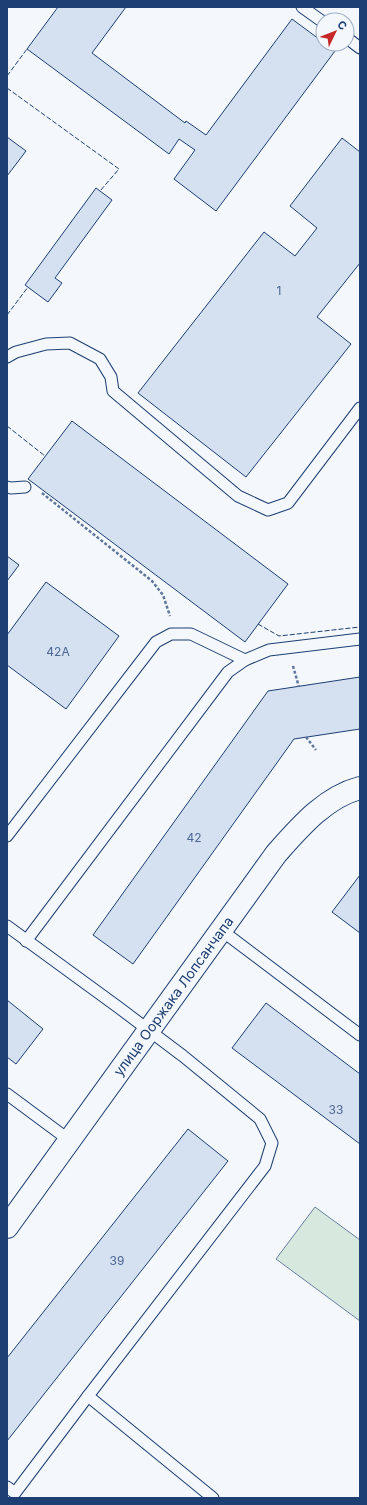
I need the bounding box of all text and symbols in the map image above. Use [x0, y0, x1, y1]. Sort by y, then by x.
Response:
north arrow [315, 12, 355, 52]
text: С [334, 17, 350, 33]
house number: 1 [277, 283, 281, 298]
house number: 42А [46, 644, 70, 659]
house number: 42 [186, 830, 202, 845]
street label: улица Ооржака Лопсанчапа [109, 913, 237, 1079]
house number: 33 [329, 1102, 343, 1117]
house number: 39 [110, 1253, 124, 1268]

